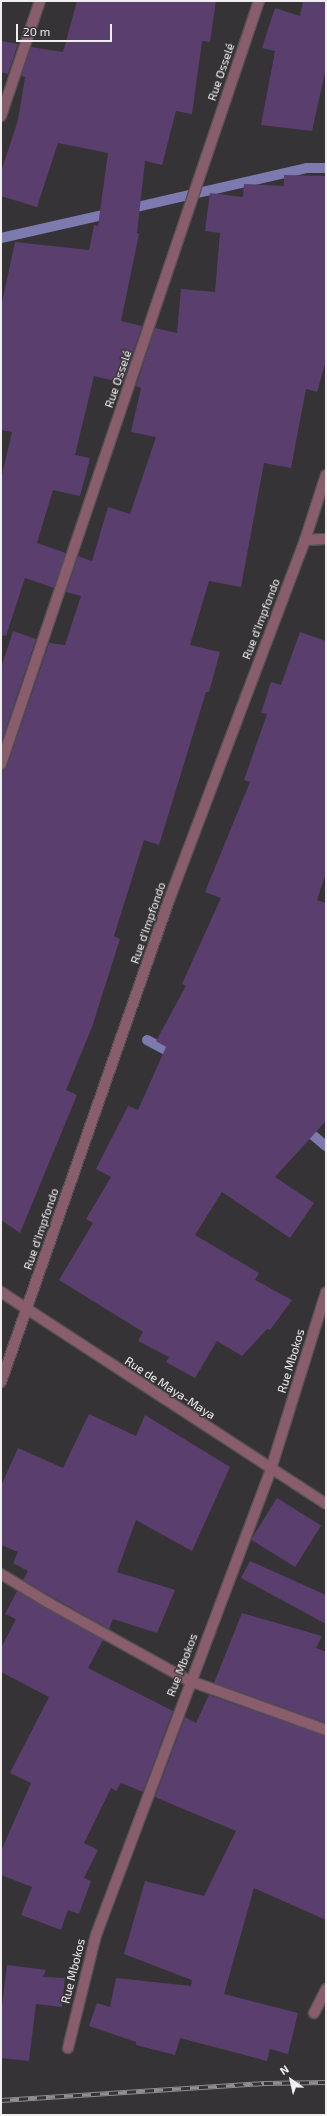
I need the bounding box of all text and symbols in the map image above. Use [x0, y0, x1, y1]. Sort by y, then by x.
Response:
scale bar [18, 16, 114, 42]
text: 20 m [23, 24, 50, 38]
street label: Rue Osselé [204, 41, 238, 103]
street label: Rue Osselé [101, 348, 135, 410]
street label: Rue d'Impfondo [239, 577, 283, 661]
street label: Rue d'Impfondo [127, 880, 169, 966]
street label: Rue d'Impfondo [20, 1186, 62, 1272]
street label: Rue Mbokos [274, 1327, 308, 1395]
street label: Rue de Maya-Maya [122, 1353, 218, 1423]
street label: Rue Mbokos [163, 1631, 201, 1699]
street label: Rue Mbokos [58, 1937, 88, 2005]
north arrow [271, 2060, 311, 2100]
text: N [277, 2062, 291, 2077]

